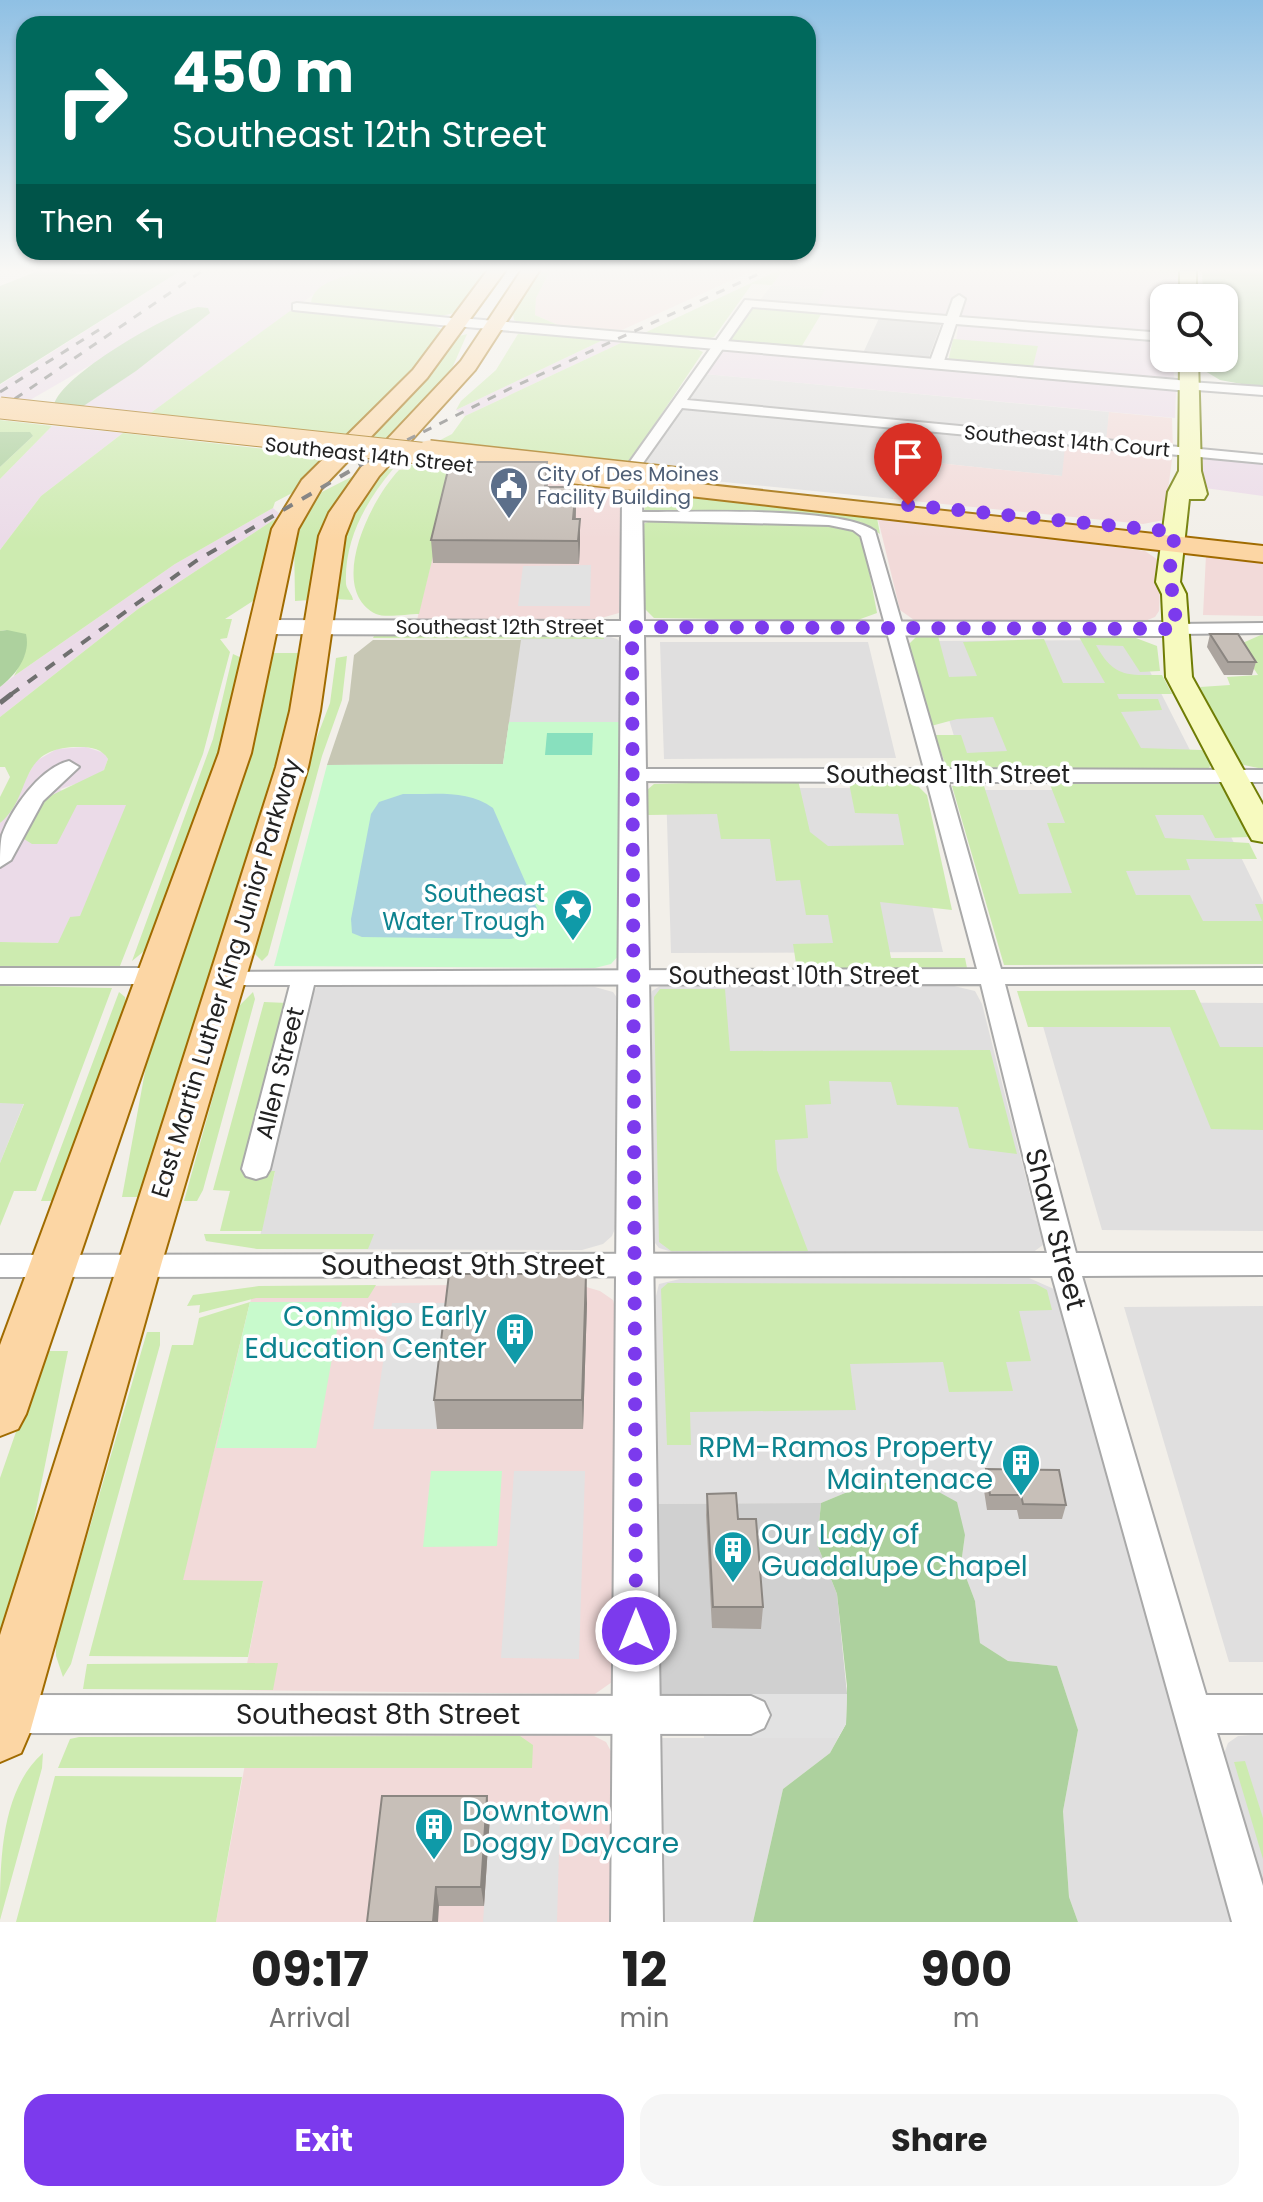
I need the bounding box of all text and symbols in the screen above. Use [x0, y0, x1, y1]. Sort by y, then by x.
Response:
text: 450 m [172, 33, 354, 112]
icon: right [40, 48, 144, 152]
text: Southeast 12th Street [172, 109, 547, 160]
text: Then [40, 200, 113, 243]
icon: left [129, 200, 173, 244]
map controls [1150, 284, 1238, 372]
button: search [1150, 284, 1238, 372]
street label: Southeast 14th Court [963, 418, 1171, 464]
pin [874, 423, 942, 505]
street label: Southeast 14th Street [263, 430, 475, 480]
icon: arrive [886, 435, 930, 479]
place label: City of Des Moines Facility Building [537, 460, 719, 511]
public building icon: City of Des Moines Facility Building [488, 465, 530, 520]
street label: Southeast 12th Street [396, 613, 604, 641]
street label: East Martin Luther King Junior Parkway [143, 754, 308, 1202]
street label: Southeast 11th Street [826, 758, 1070, 791]
place label: Southeast Water Trough [382, 877, 545, 938]
place icon: Southeast Water Trough [552, 887, 594, 942]
street label: Southeast 10th Street [668, 959, 920, 992]
street label: Allen Street [247, 1003, 312, 1142]
street label: Shaw Street [1015, 1144, 1096, 1314]
street label: Southeast 9th Street [321, 1246, 605, 1285]
place label: Conmigo Early Education Center [245, 1297, 487, 1368]
building icon: Conmigo Early Education Center [494, 1311, 536, 1366]
place label: RPM-Ramos Property Maintenace [698, 1428, 993, 1499]
building icon: RPM-Ramos Property Maintenace [1000, 1442, 1042, 1497]
place label: Our Lady of Guadalupe Chapel [761, 1515, 1028, 1586]
building icon: Our Lady of Guadalupe Chapel [712, 1529, 754, 1584]
position arrow [594, 1589, 678, 1673]
street label: Southeast 8th Street [236, 1695, 520, 1734]
place label: Downtown Doggy Daycare [462, 1792, 679, 1863]
building icon: Downtown Doggy Daycare [413, 1806, 455, 1861]
text: 09:17 [251, 1936, 369, 2003]
text: 12 [622, 1936, 667, 2003]
text: 900 [920, 1936, 1012, 2003]
text: Arrival [269, 2000, 351, 2036]
text: min [620, 2000, 669, 2036]
text: m [953, 2000, 980, 2036]
button: Exit [24, 2094, 624, 2186]
button: Share [640, 2094, 1239, 2186]

